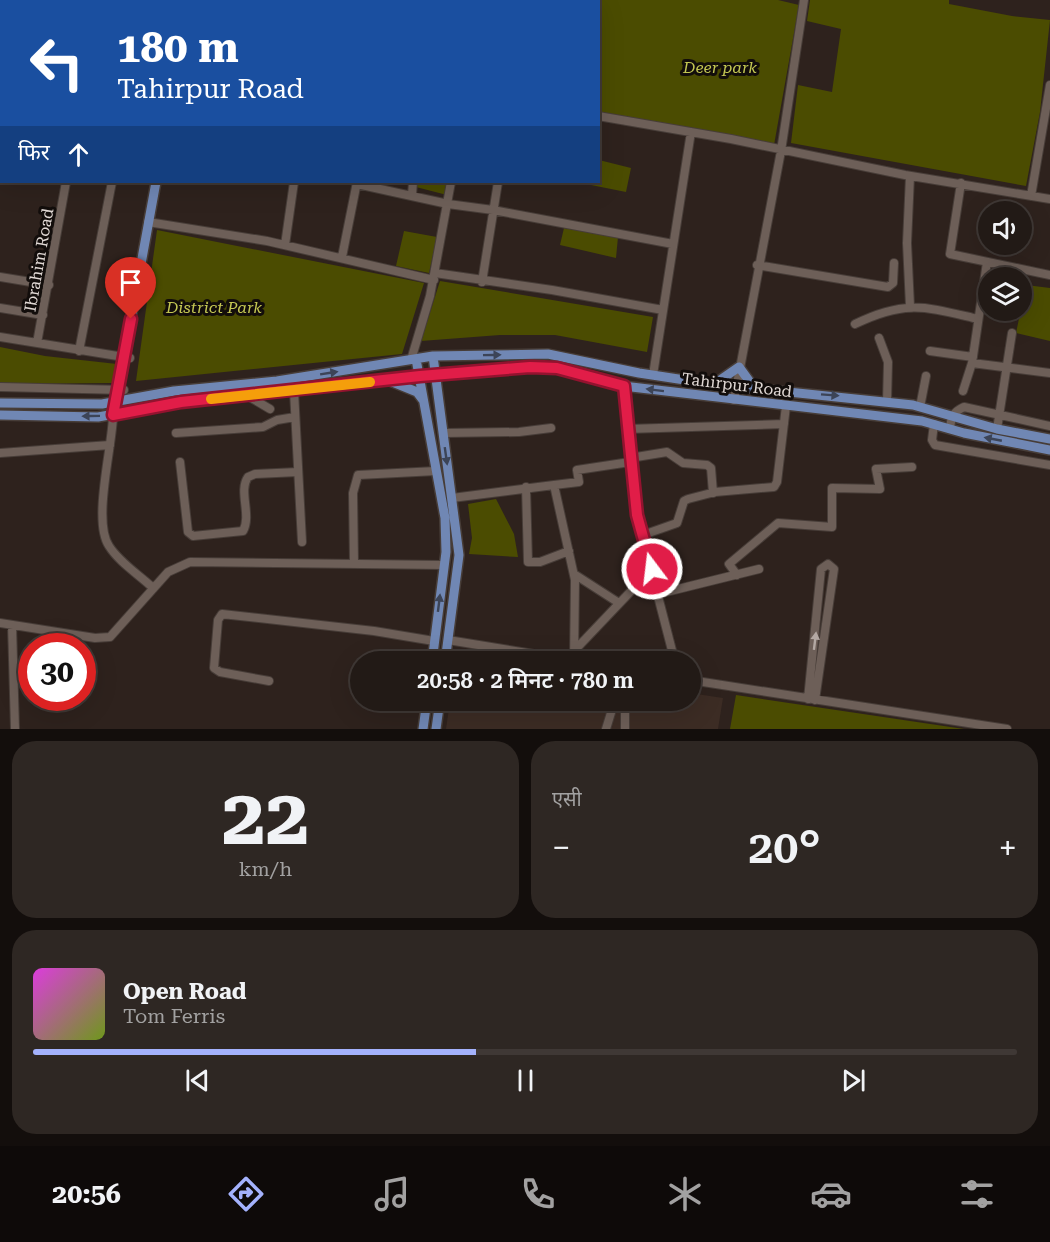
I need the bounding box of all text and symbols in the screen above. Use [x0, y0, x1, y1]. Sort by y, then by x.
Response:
text: 180 m [117, 23, 239, 72]
icon: left [18, 24, 96, 102]
park label: Deer park [682, 58, 757, 77]
text: Tahirpur Road [117, 73, 304, 105]
icon: ahead [62, 138, 95, 171]
text: फिर [18, 140, 50, 165]
map controls [978, 201, 1032, 321]
button: sound [978, 201, 1032, 255]
street label: Ibrahim Road [21, 207, 57, 313]
pin [105, 257, 156, 319]
icon: arrive [114, 266, 147, 299]
button: layers [978, 267, 1032, 321]
park label: District Park [165, 298, 262, 317]
one-way arrow [482, 350, 501, 360]
one-way arrow [320, 368, 339, 377]
street label: Tahirpur Road [681, 369, 793, 401]
one-way arrow [645, 385, 664, 395]
one-way arrow [821, 390, 840, 400]
one-way arrow [82, 411, 101, 421]
one-way arrow [983, 434, 1002, 443]
one-way arrow [442, 447, 451, 466]
position arrow [620, 537, 684, 601]
one-way arrow [435, 594, 444, 613]
one-way arrow [810, 632, 820, 651]
speed limit sign: 30 [18, 633, 96, 711]
text: 20:58 · 2 मिनट · 780 m [417, 668, 634, 693]
text: 22 [222, 772, 309, 863]
text: एसी [552, 787, 582, 811]
text: 20° [748, 821, 821, 874]
text: − [552, 828, 570, 867]
text: + [999, 828, 1017, 867]
text: km/h [239, 857, 292, 881]
text: Open Road [123, 979, 246, 1004]
text: Tom Ferris [123, 1004, 225, 1028]
icon: previous [181, 1064, 214, 1097]
icon: pause [509, 1064, 542, 1097]
icon: next [837, 1064, 870, 1097]
icon: directions [225, 1173, 267, 1215]
icon: music [371, 1173, 413, 1215]
icon: phone [517, 1173, 559, 1215]
icon: climate [664, 1173, 706, 1215]
icon: car [810, 1173, 852, 1215]
icon: filters [956, 1173, 998, 1215]
text: 20:56 [52, 1178, 121, 1210]

